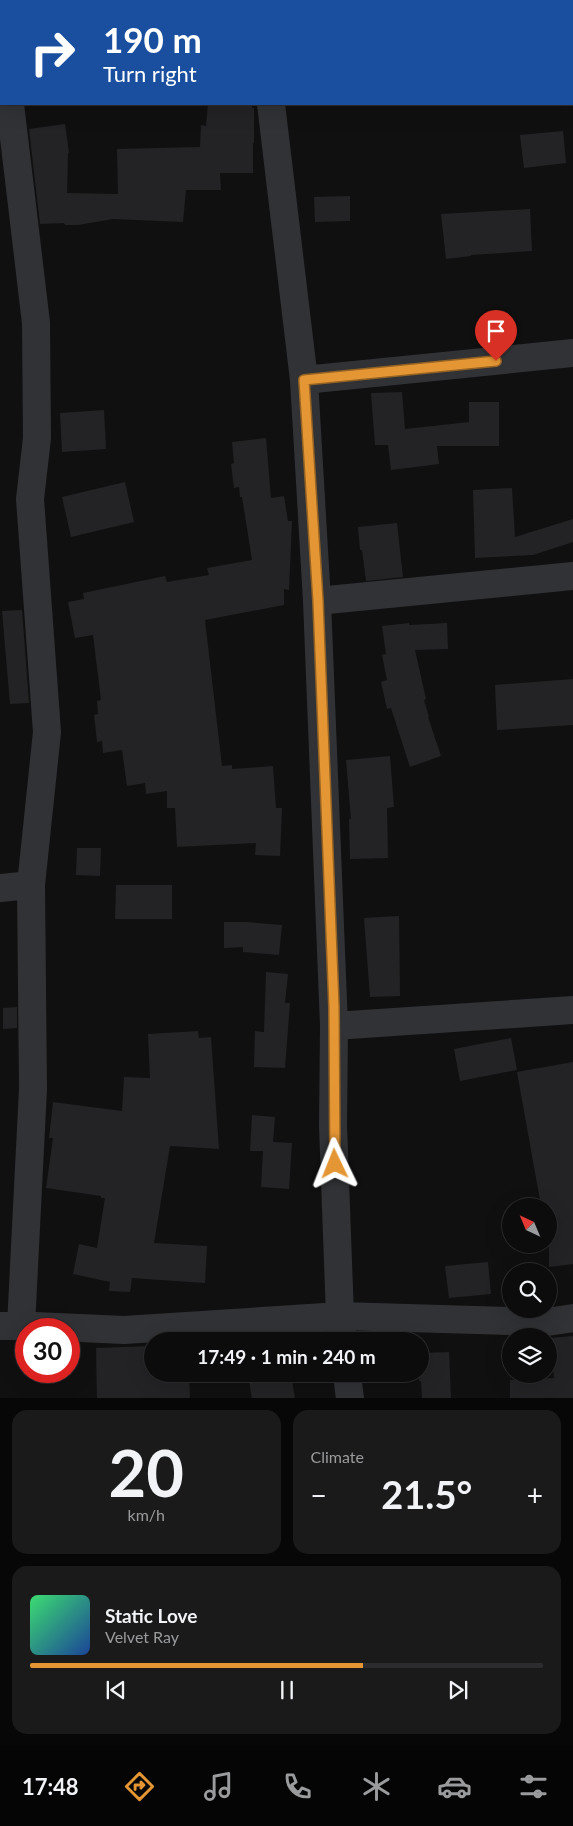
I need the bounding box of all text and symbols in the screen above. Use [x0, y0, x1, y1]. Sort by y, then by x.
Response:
text: 190 m [103, 18, 202, 60]
icon: right [20, 20, 85, 85]
text: Turn right [103, 60, 197, 87]
pin [475, 310, 517, 361]
icon: arrive [482, 317, 510, 345]
position arrow [308, 1137, 360, 1189]
north arrow [502, 1198, 558, 1252]
map controls [502, 1198, 557, 1383]
button: search [502, 1263, 557, 1318]
speed limit sign: 30 [15, 1318, 80, 1383]
button: layers [502, 1328, 557, 1383]
text: 17:49 · 1 min · 240 m [197, 1345, 376, 1368]
text: 20 [109, 1433, 184, 1511]
text: Climate [311, 1447, 364, 1466]
text: 21.5° [381, 1471, 472, 1517]
text: − [311, 1478, 327, 1512]
text: + [527, 1478, 543, 1512]
text: km/h [128, 1505, 165, 1524]
text: Static Love [105, 1604, 197, 1627]
text: Velvet Ray [105, 1627, 179, 1646]
icon: previous [102, 1676, 130, 1704]
icon: pause [273, 1676, 301, 1704]
icon: next [444, 1676, 472, 1704]
icon: directions [122, 1769, 157, 1804]
icon: music [201, 1769, 236, 1804]
icon: phone [280, 1769, 315, 1804]
icon: climate [359, 1769, 394, 1804]
icon: car [437, 1769, 472, 1804]
icon: filters [516, 1769, 551, 1804]
text: 17:48 [22, 1773, 79, 1800]

